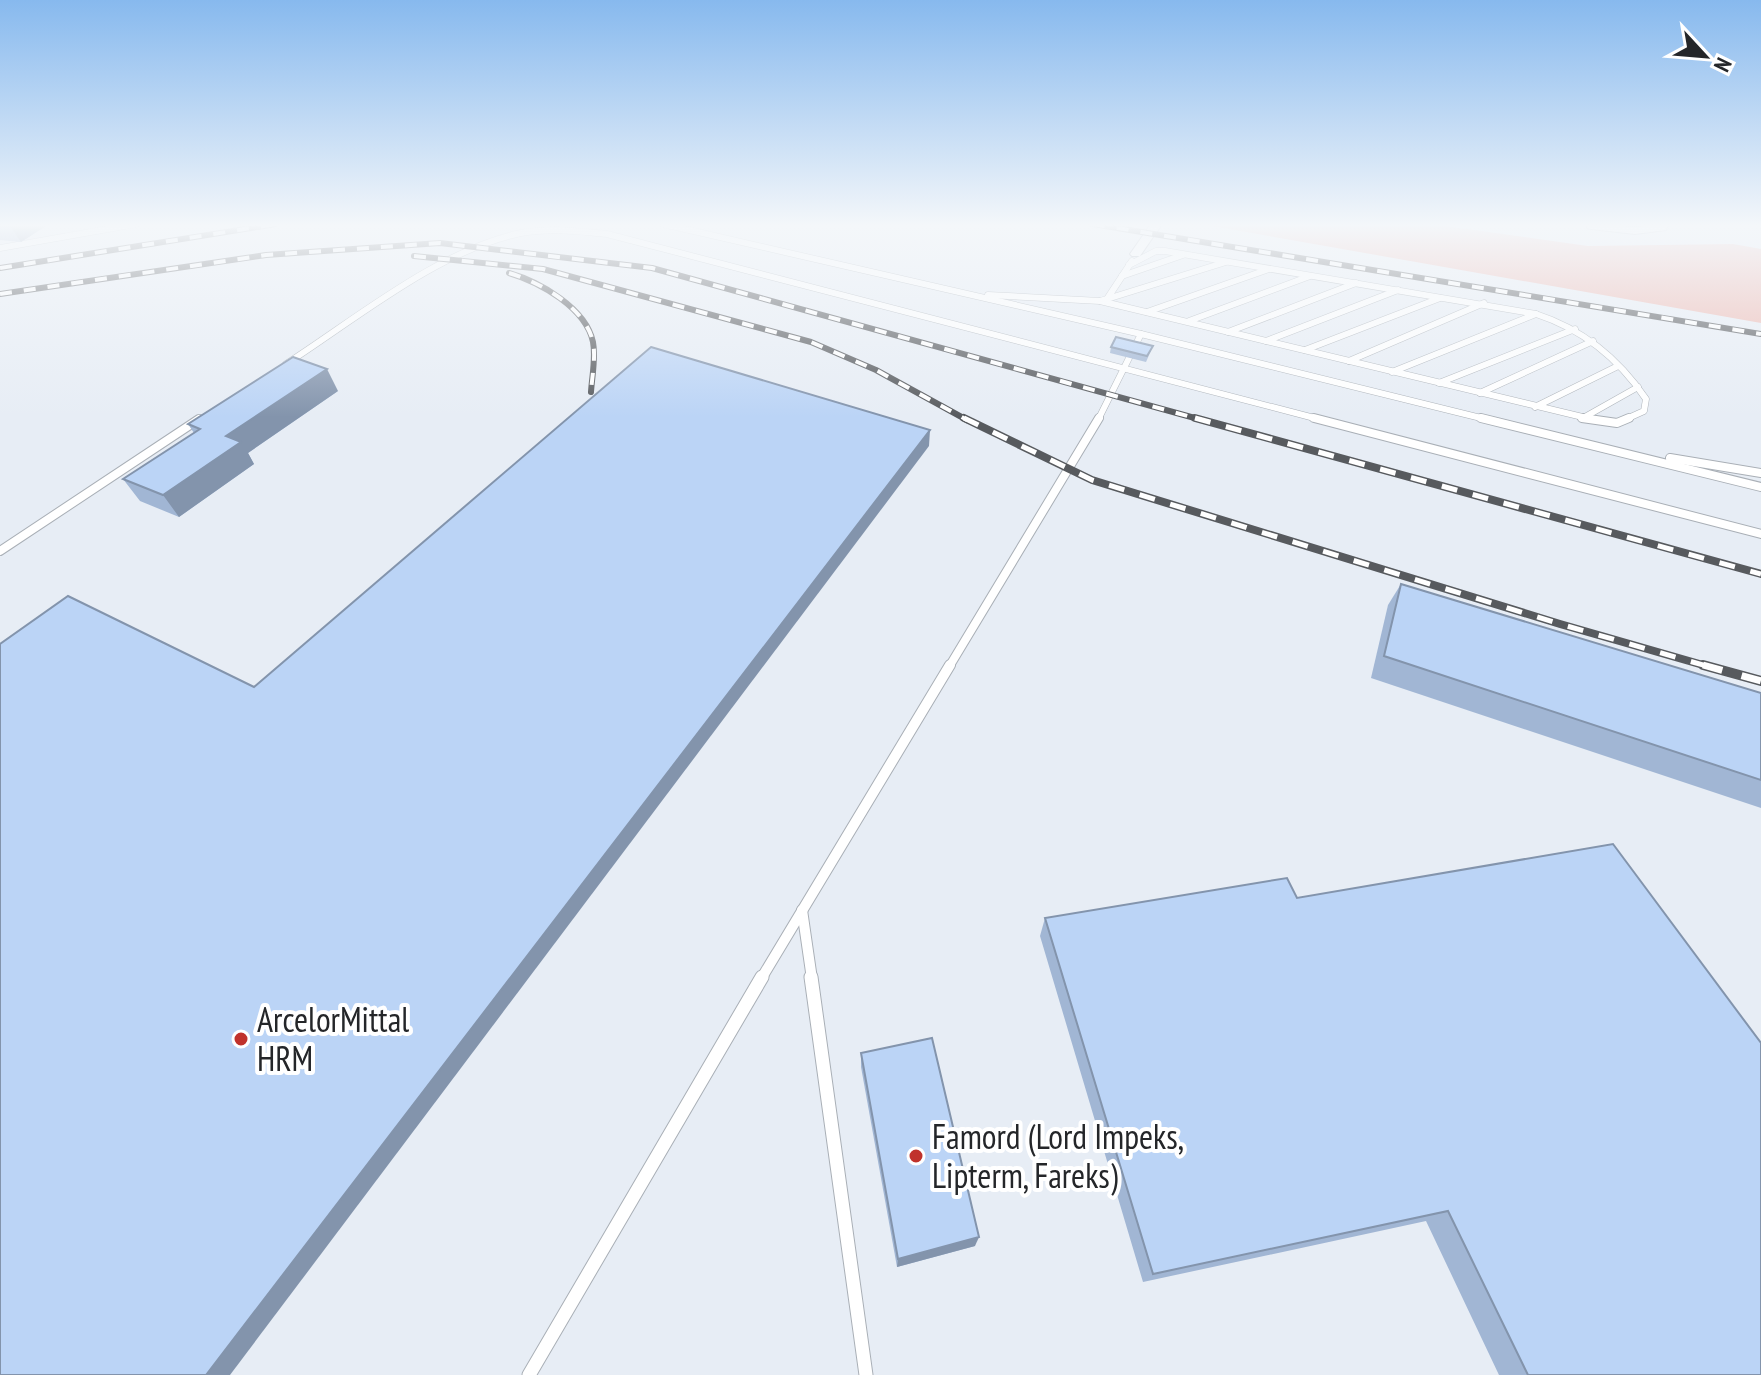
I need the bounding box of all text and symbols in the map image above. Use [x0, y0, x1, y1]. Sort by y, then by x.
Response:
north arrow [1665, 16, 1745, 96]
text: N [1708, 53, 1738, 76]
place label: ArcelorMittal HRM [257, 997, 409, 1080]
marker: ArcelorMittal HRM [232, 1030, 250, 1048]
place label: Famord (Lord Impeks, Lipterm, Fareks) [932, 1114, 1184, 1197]
marker: Famord (Lord Impeks, Lipterm, Fareks) [907, 1147, 925, 1165]

